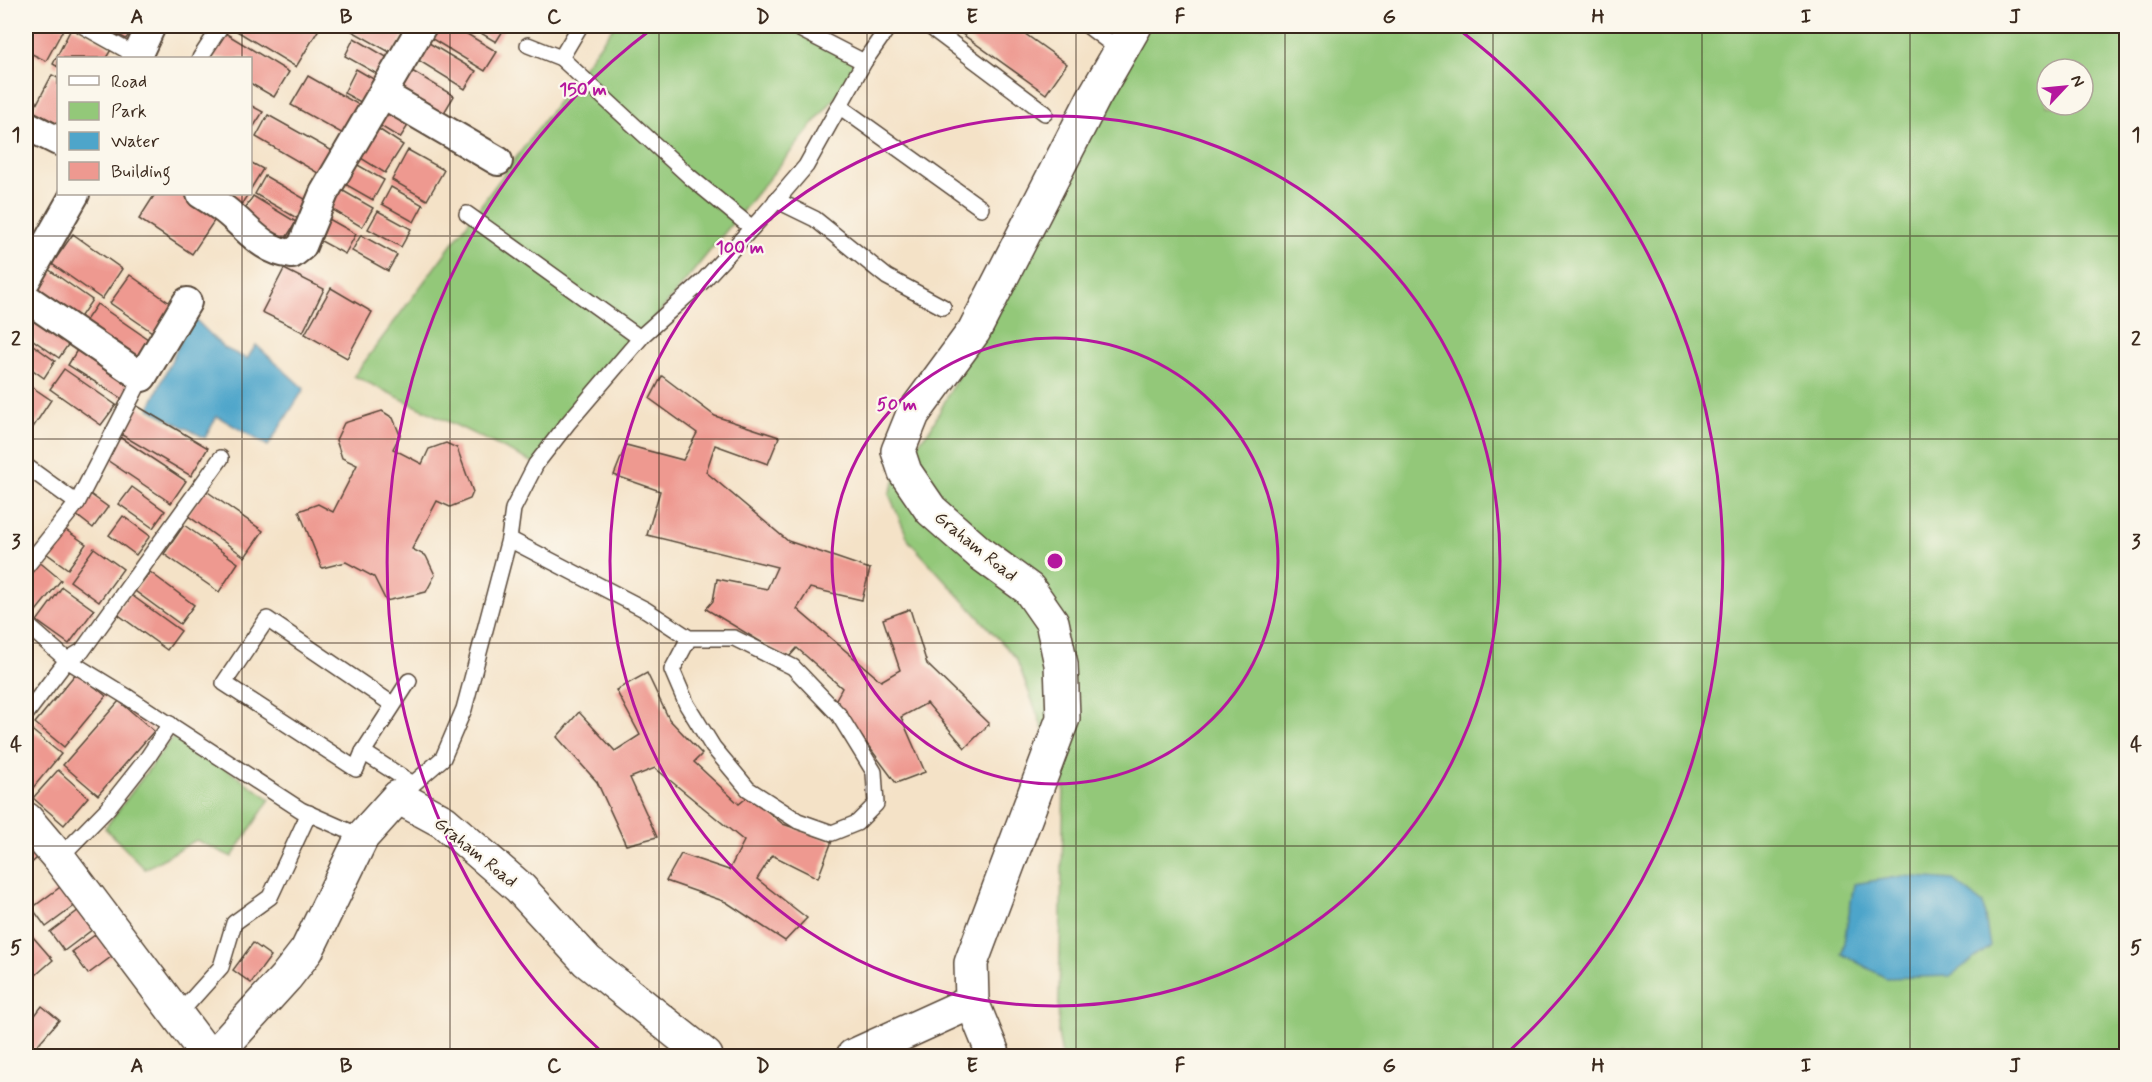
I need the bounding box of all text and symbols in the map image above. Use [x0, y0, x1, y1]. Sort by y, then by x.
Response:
text: A [130, 4, 144, 31]
text: B [340, 4, 353, 31]
text: C [547, 4, 562, 31]
text: D [756, 4, 770, 31]
text: E [966, 4, 978, 31]
text: F [1175, 4, 1186, 31]
text: G [1382, 4, 1396, 31]
text: H [1591, 4, 1605, 31]
text: I [1801, 4, 1811, 31]
text: J [2009, 4, 2021, 31]
legend [57, 57, 252, 195]
north arrow [2035, 57, 2095, 117]
text: Road [111, 70, 147, 94]
text: N [2065, 72, 2089, 90]
text: 150 m [559, 78, 607, 102]
text: Park [111, 100, 147, 124]
text: 1 [12, 122, 20, 149]
text: 1 [2132, 122, 2140, 149]
text: Water [111, 130, 160, 154]
text: Building [111, 160, 171, 186]
text: 100 m [716, 236, 764, 260]
text: 2 [11, 326, 21, 353]
text: 2 [2131, 326, 2141, 353]
text: 50 m [877, 393, 917, 417]
street label: Graham Road [929, 506, 1022, 588]
text: 3 [11, 529, 21, 556]
text: 3 [2131, 529, 2141, 556]
centre of rings [1045, 551, 1065, 571]
text: 4 [10, 732, 22, 759]
text: 4 [2130, 732, 2142, 759]
street label: Graham Road [429, 812, 522, 894]
text: 5 [10, 935, 22, 962]
text: 5 [2130, 935, 2142, 962]
text: A [130, 1053, 144, 1080]
text: B [340, 1053, 353, 1080]
text: C [547, 1053, 562, 1080]
text: D [756, 1053, 770, 1080]
text: E [966, 1053, 978, 1080]
text: F [1175, 1053, 1186, 1080]
text: G [1382, 1053, 1396, 1080]
text: H [1591, 1053, 1605, 1080]
text: I [1801, 1053, 1811, 1080]
text: J [2009, 1053, 2021, 1080]

